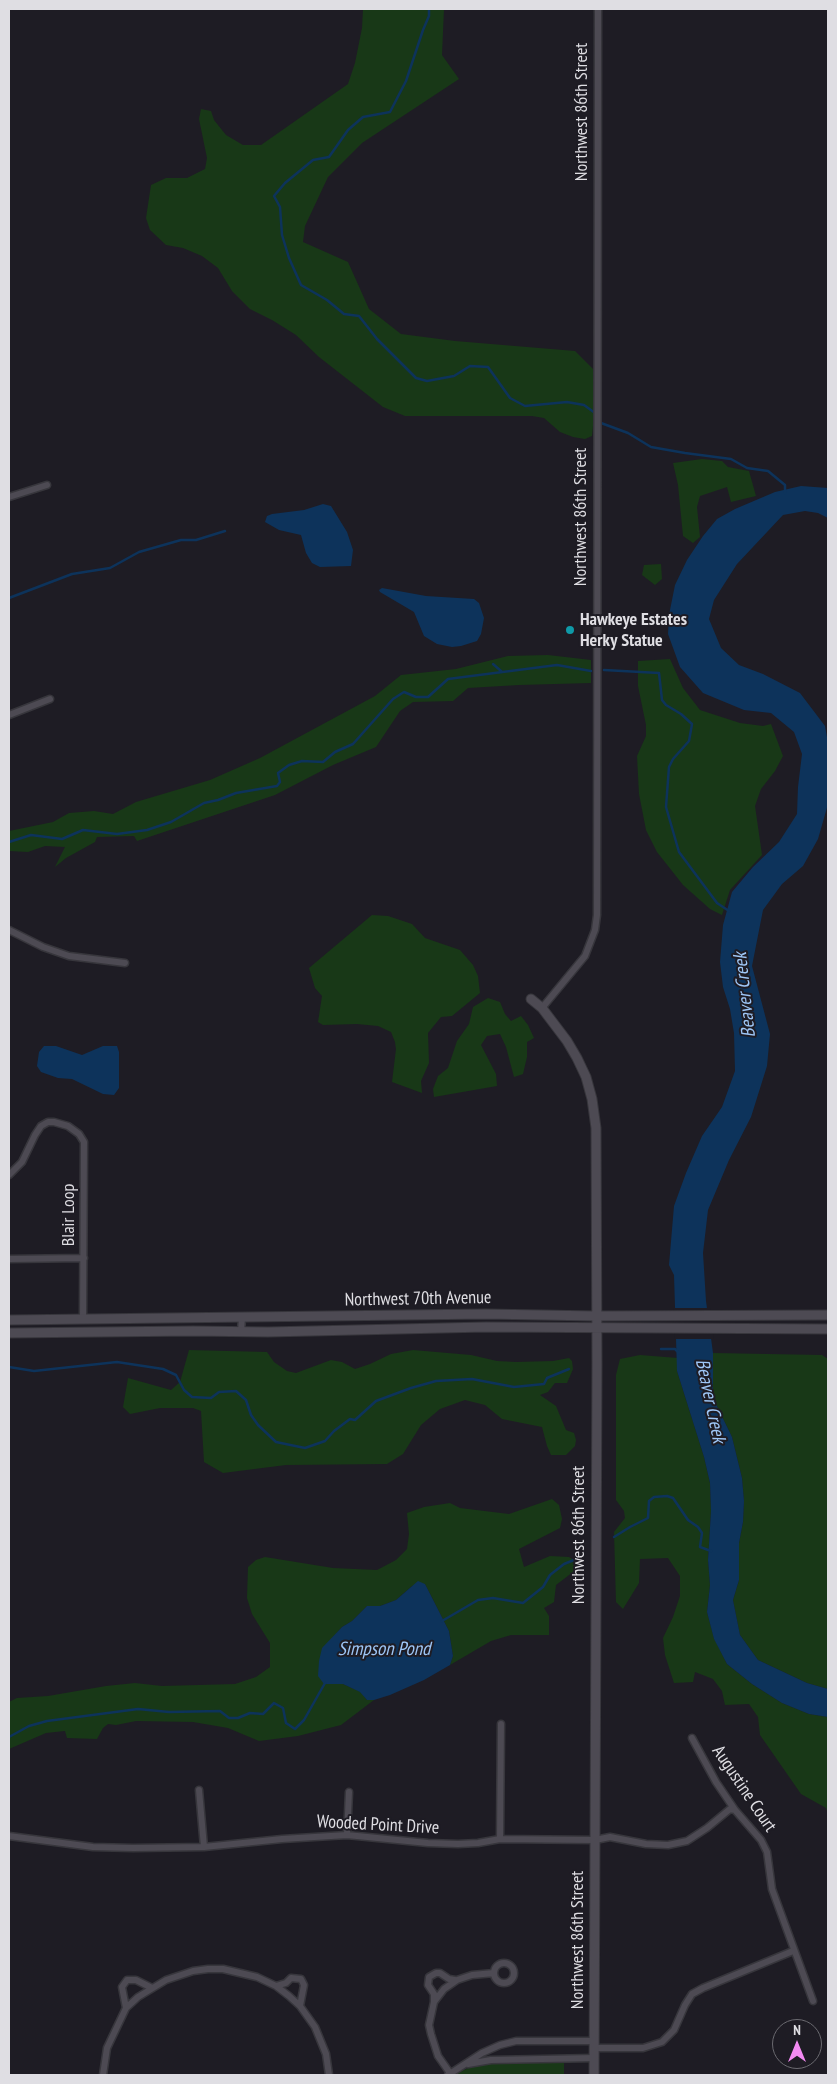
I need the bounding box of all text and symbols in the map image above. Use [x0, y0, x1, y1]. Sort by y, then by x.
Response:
street label: Northwest 86th Street [571, 43, 593, 181]
street label: Northwest 86th Street [570, 448, 592, 586]
place label: Hawkeye Estates Herky Statue [580, 609, 687, 652]
marker: Hawkeye Estates Herky Statue [564, 624, 576, 636]
water label: Beaver Creek [729, 951, 761, 1039]
street label: Blair Loop [58, 1184, 80, 1246]
street label: Northwest 70th Avenue [344, 1287, 492, 1311]
water label: Beaver Creek [690, 1357, 730, 1445]
street label: Northwest 86th Street [568, 1466, 590, 1604]
water label: Simpson Pond [338, 1639, 430, 1661]
street label: Augustine Court [707, 1742, 781, 1836]
street label: Wooded Point Drive [316, 1811, 440, 1839]
street label: Northwest 86th Street [567, 1871, 589, 2009]
north arrow [772, 2019, 822, 2069]
text: N [793, 2021, 801, 2039]

